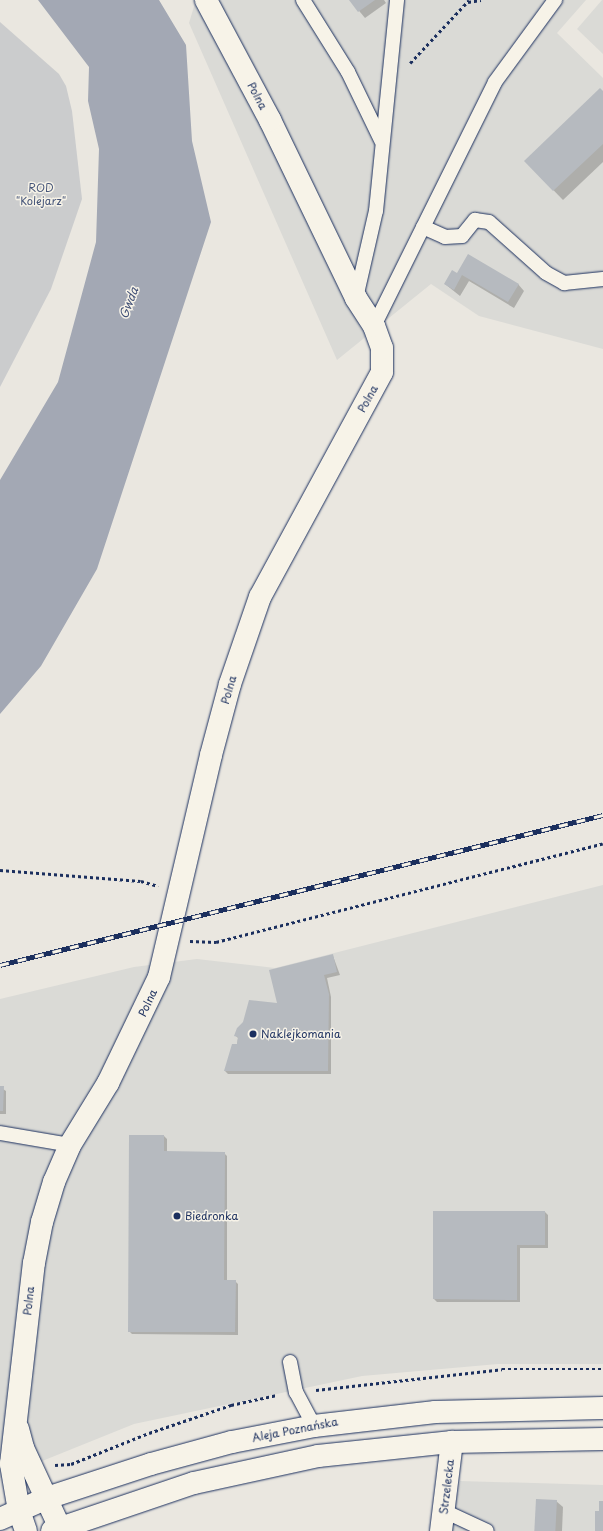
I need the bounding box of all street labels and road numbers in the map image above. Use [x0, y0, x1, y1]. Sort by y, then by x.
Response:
street label: Polna [244, 80, 270, 112]
street label: Polna [355, 383, 381, 415]
street label: Polna [219, 674, 239, 706]
street label: Polna [136, 987, 160, 1019]
street label: Polna [21, 1286, 37, 1316]
street label: Aleja Poznańska [251, 1415, 339, 1445]
street label: Strzelecka [437, 1459, 457, 1515]

